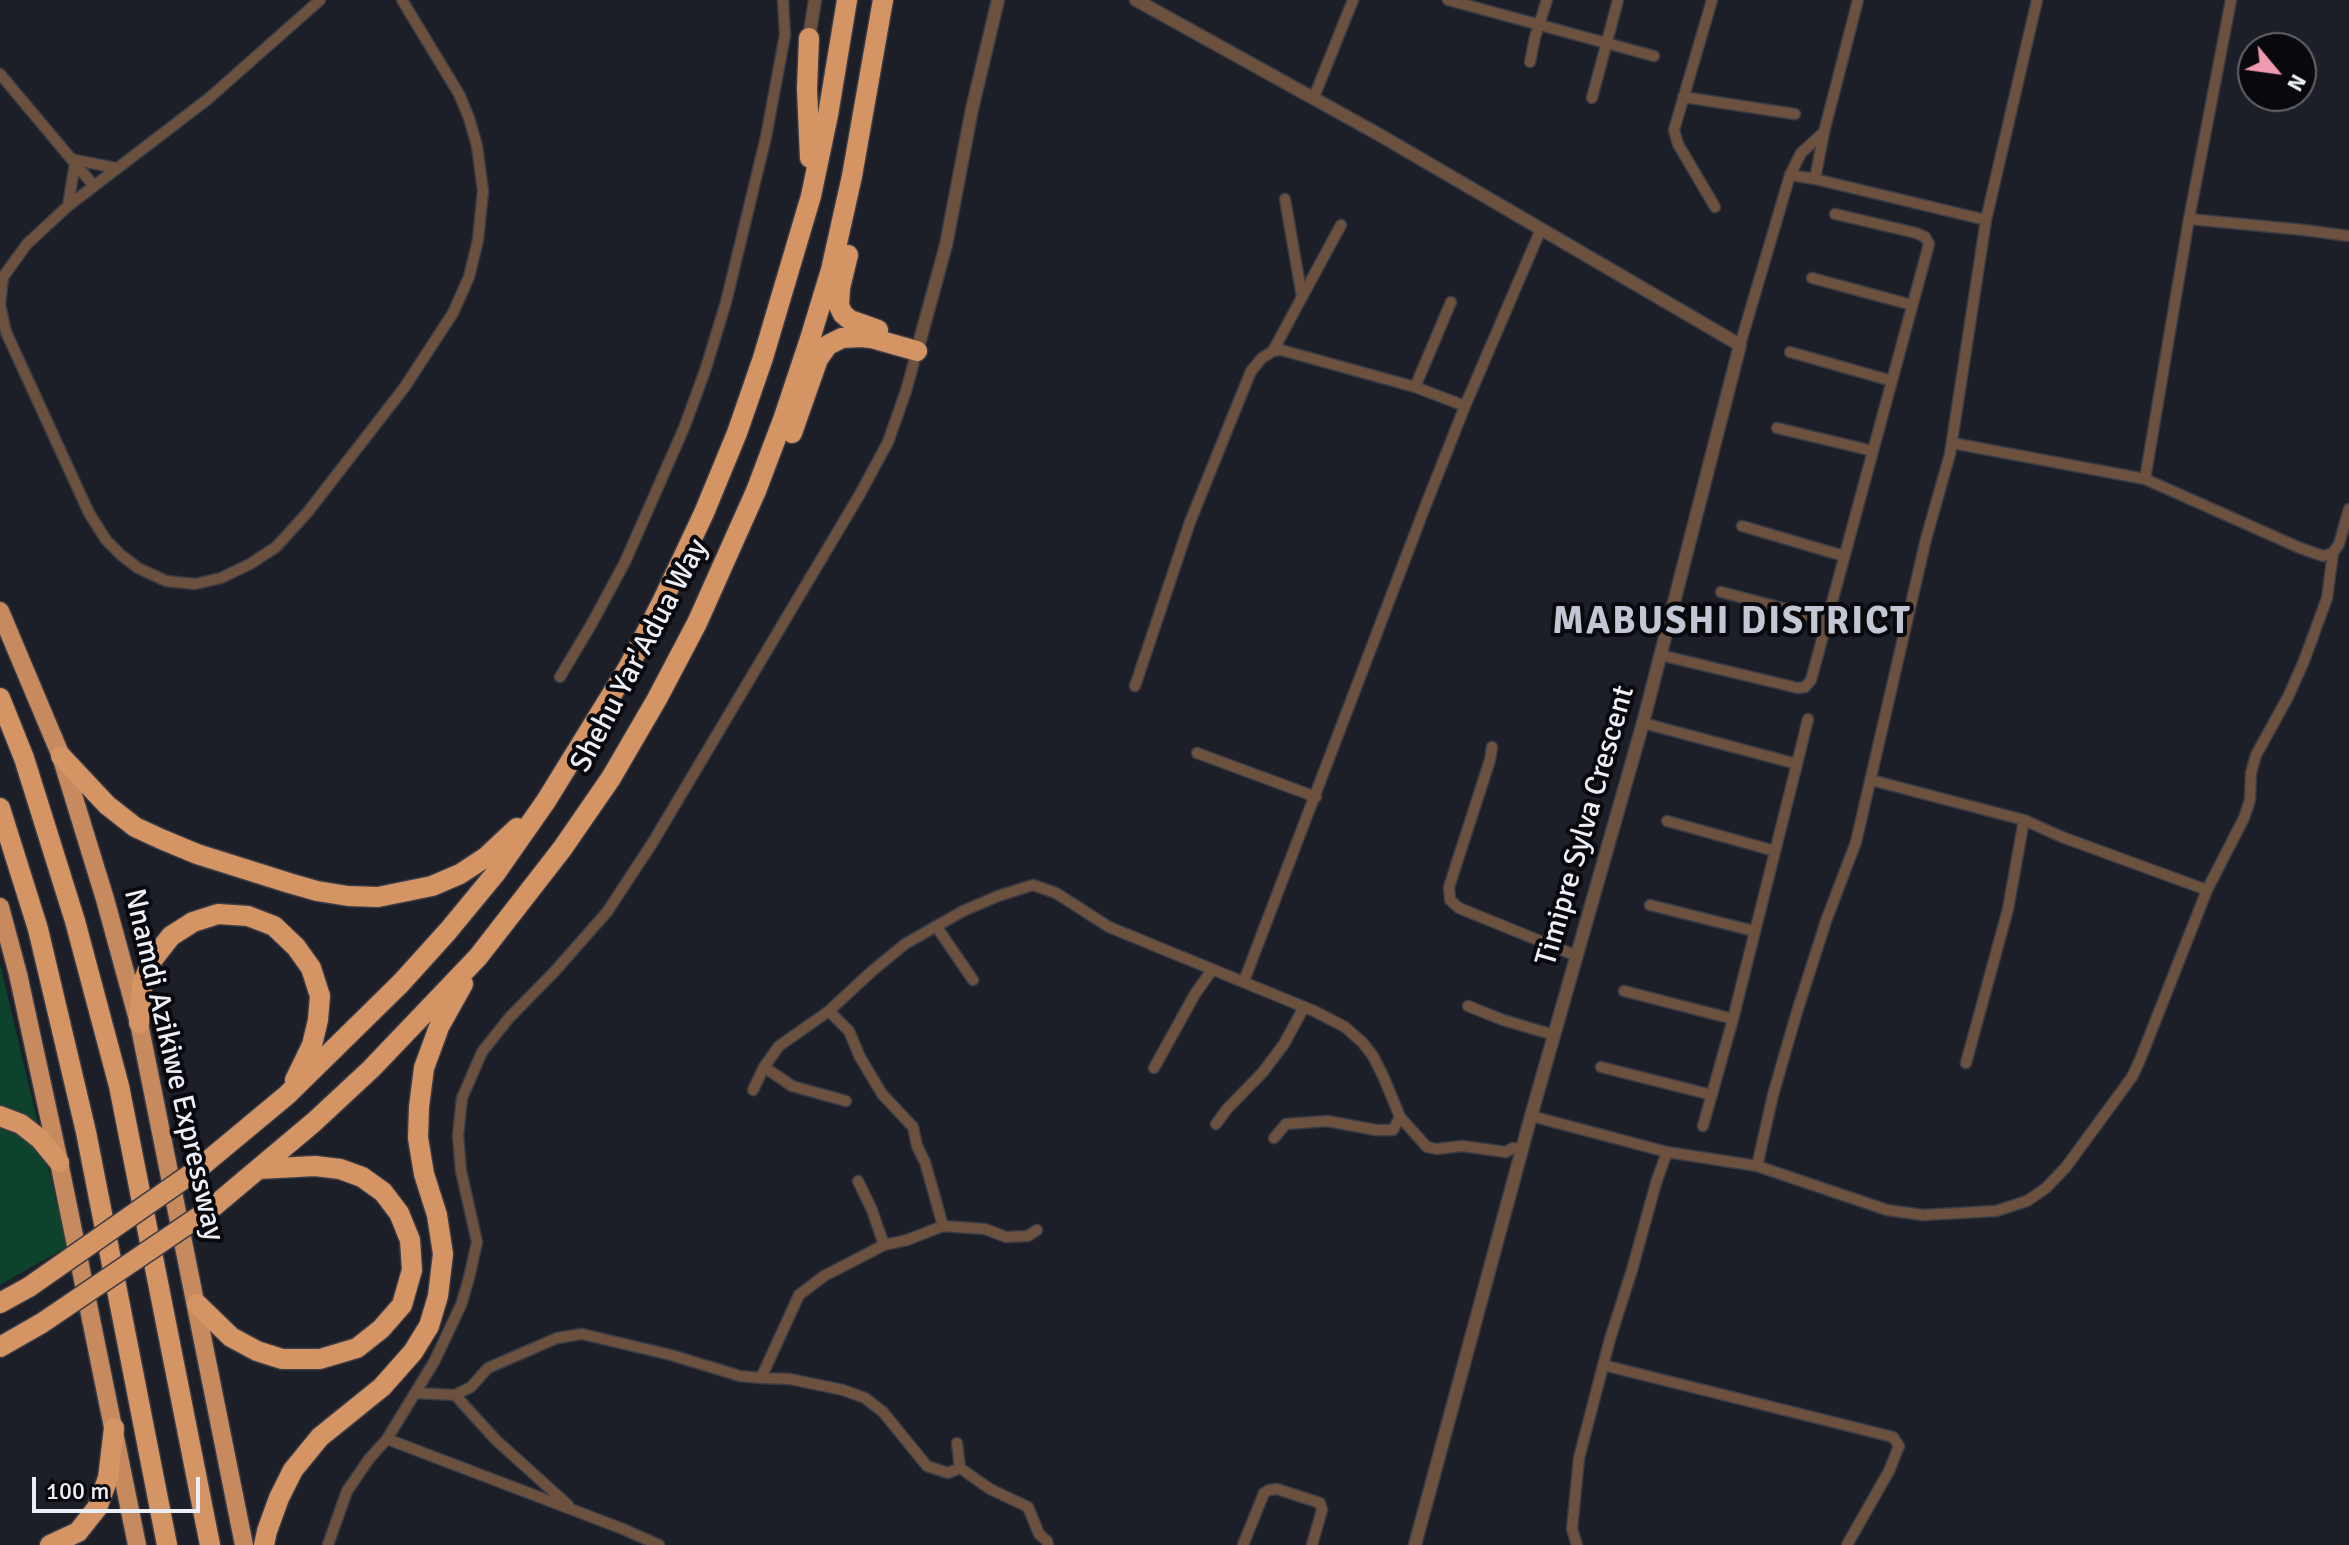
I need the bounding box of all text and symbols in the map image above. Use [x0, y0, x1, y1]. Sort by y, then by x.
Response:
north arrow [2237, 32, 2317, 112]
text: N [2281, 70, 2312, 96]
street label: Shehu Yar'Adua Way [563, 533, 717, 779]
district label: MABUSHI DISTRICT [1552, 600, 1912, 646]
street label: Timipre Sylva Crescent [1529, 682, 1643, 970]
street label: Nnamdi Azikiwe Expressway [115, 885, 231, 1245]
scale bar [36, 1461, 204, 1511]
text: 100 m [46, 1476, 109, 1506]

